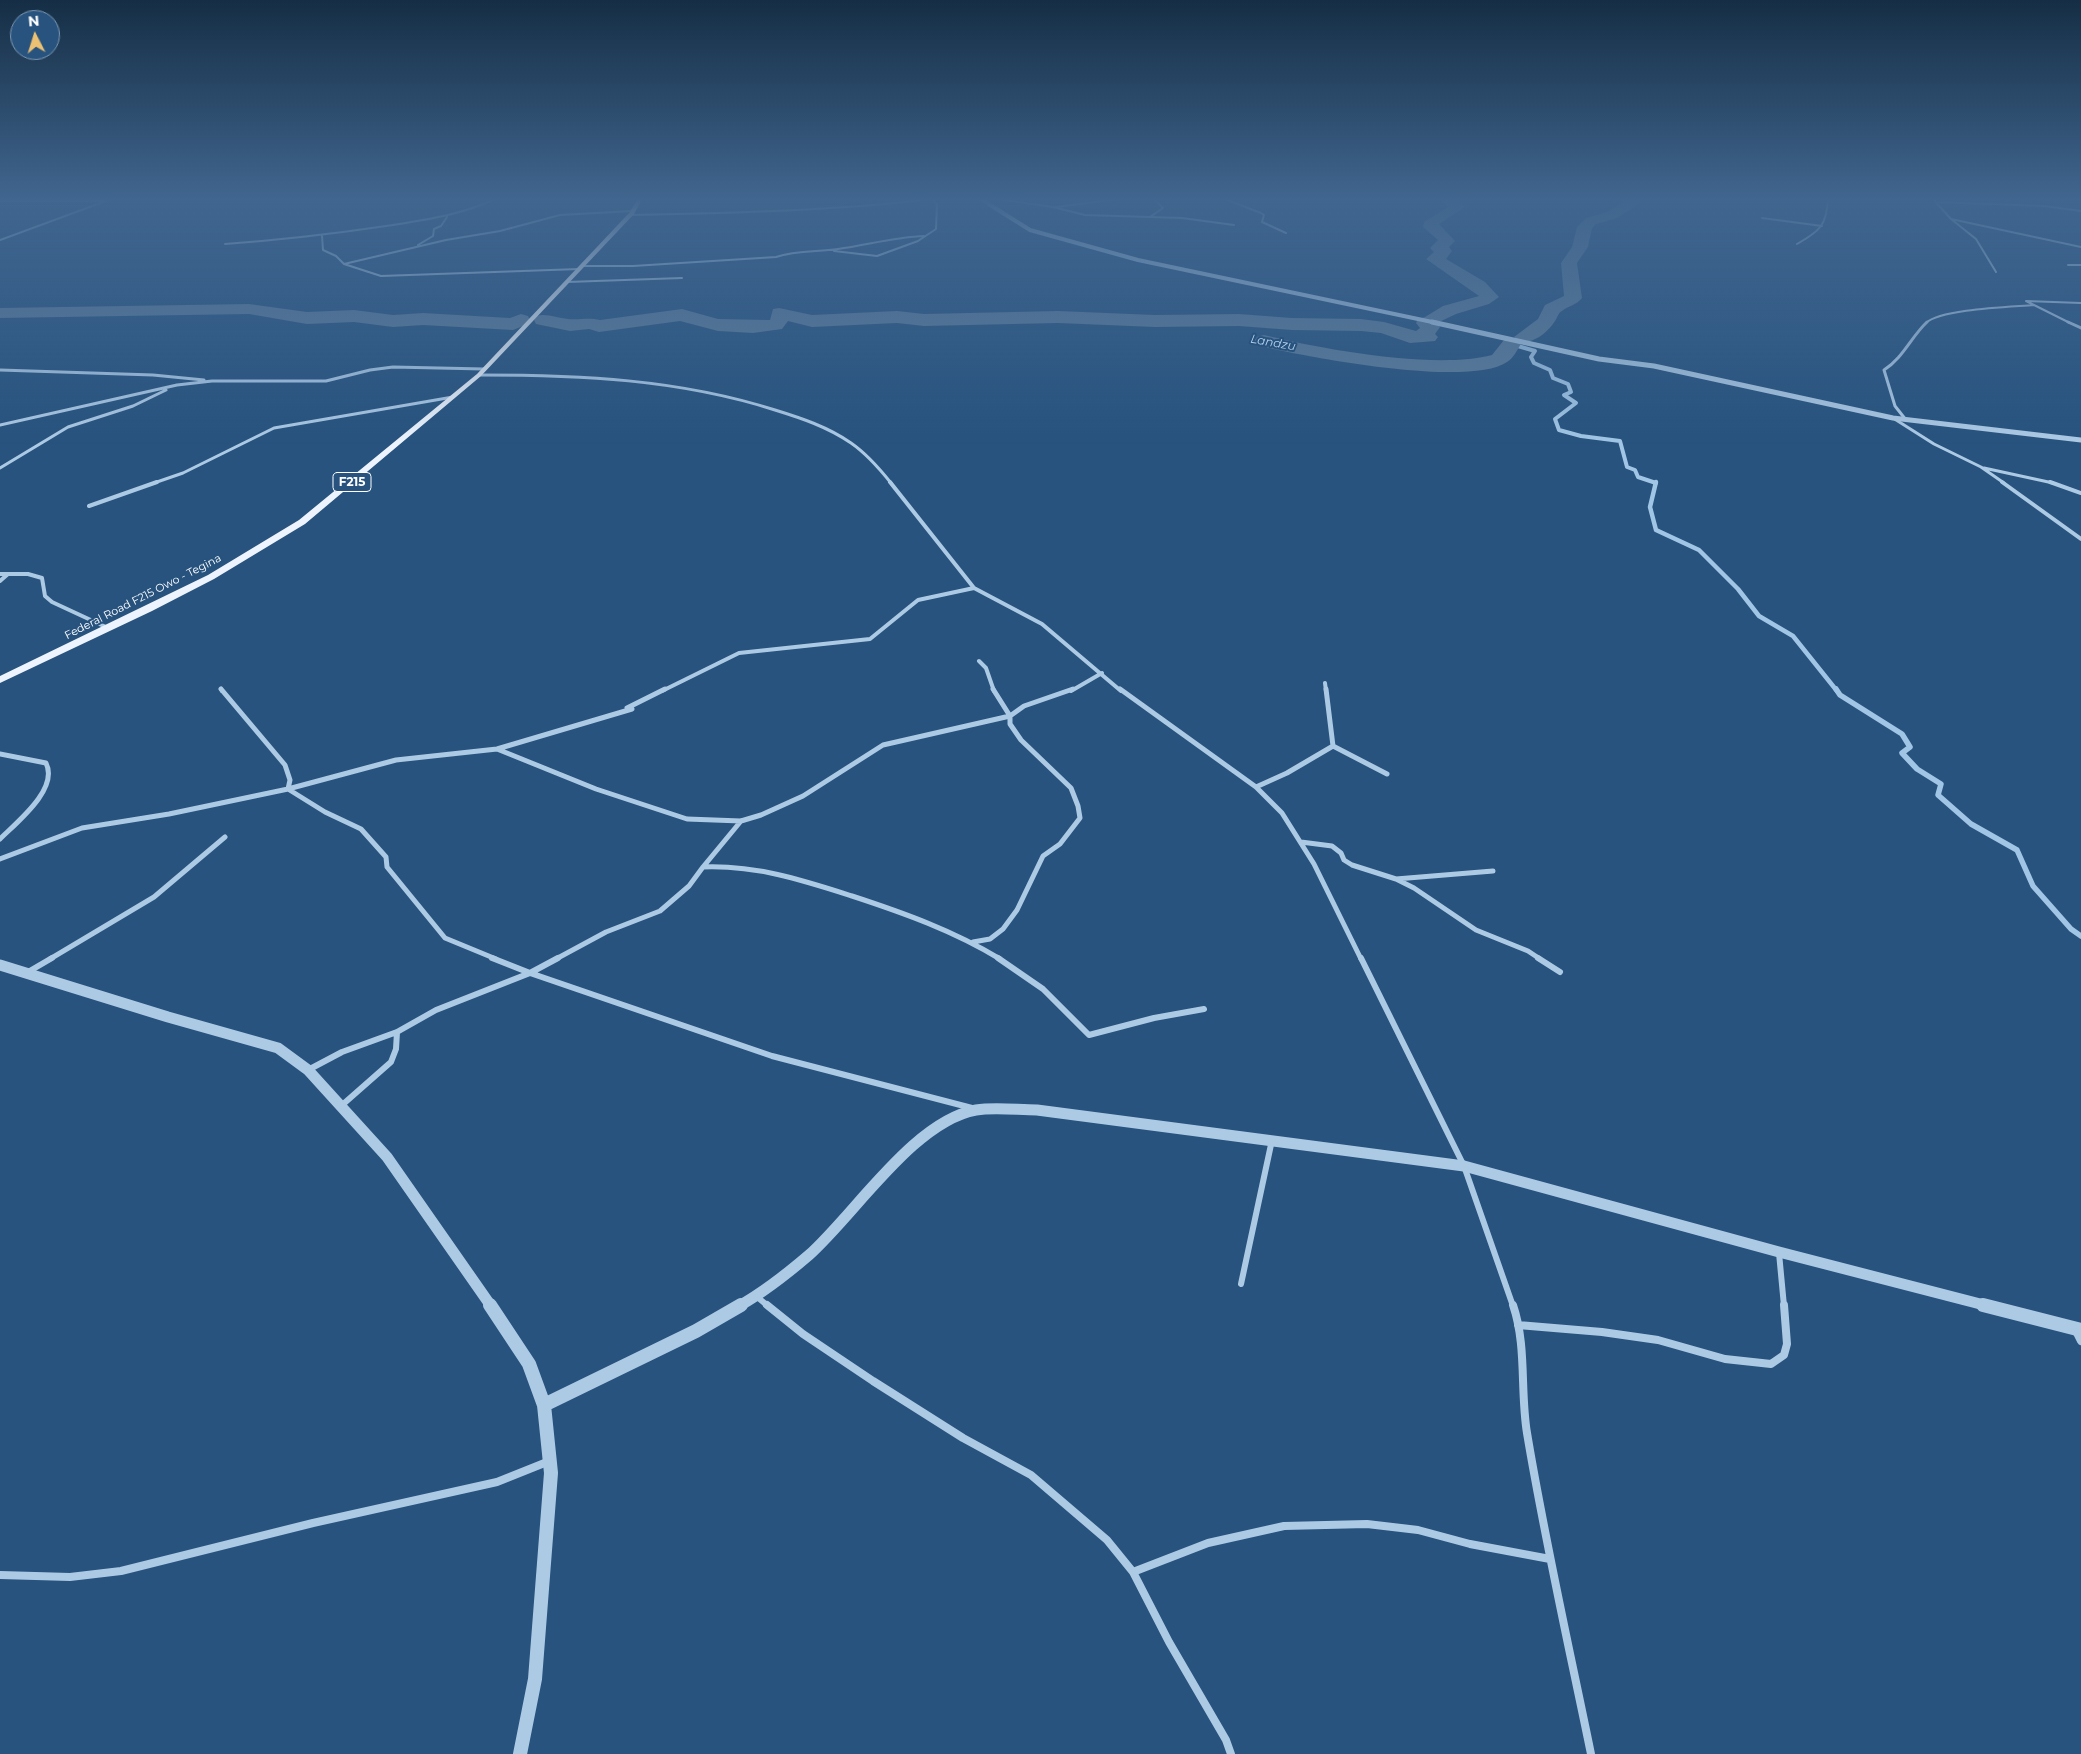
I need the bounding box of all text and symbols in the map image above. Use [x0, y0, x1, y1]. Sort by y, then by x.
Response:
north arrow [10, 10, 60, 60]
text: N [27, 12, 40, 31]
water label: Landzu [1249, 332, 1297, 354]
road number: F215 [333, 472, 371, 492]
street label: Federal Road F215 Owo - Tegina [62, 552, 224, 642]

